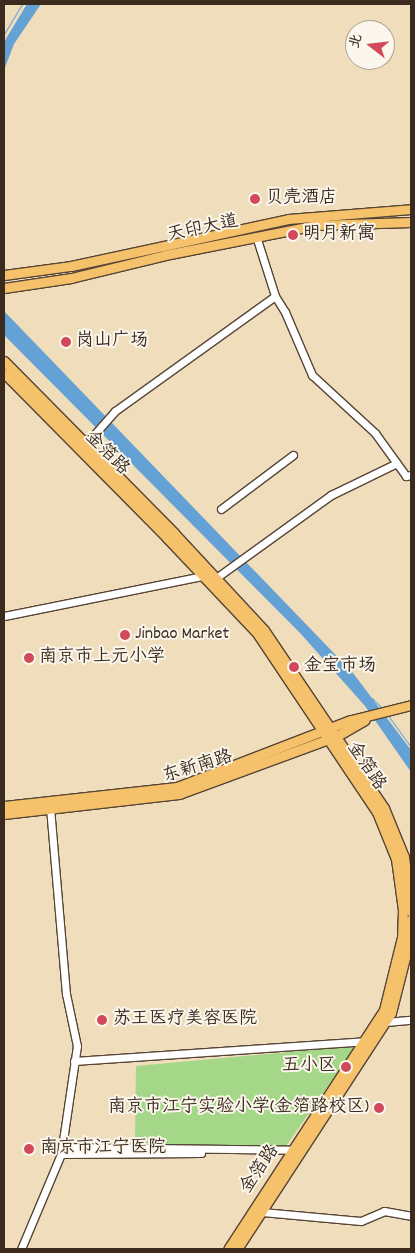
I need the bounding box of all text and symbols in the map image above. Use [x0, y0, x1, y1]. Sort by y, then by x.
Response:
north arrow [345, 20, 395, 70]
text: 北 [345, 32, 368, 51]
place label: 贝壳酒店 [265, 188, 337, 210]
marker: 贝壳酒店 [249, 193, 261, 205]
street label: 天印大道 [166, 212, 240, 248]
place label: 明月新寓 [303, 224, 375, 246]
marker: 明月新寓 [287, 229, 299, 241]
place label: 岗山广场 [76, 331, 148, 353]
marker: 岗山广场 [60, 336, 72, 348]
street label: 金箔路 [79, 427, 133, 481]
place label: Jinbao Market [135, 624, 229, 646]
marker: Jinbao Market [119, 629, 131, 641]
place label: 南京市上元小学 [39, 647, 165, 669]
marker: 南京市上元小学 [23, 652, 35, 664]
place label: 金宝市场 [304, 656, 376, 678]
marker: 金宝市场 [288, 661, 300, 673]
street label: 金箔路 [341, 739, 389, 795]
street label: 东新南路 [160, 747, 236, 789]
place label: 苏王医疗美容医院 [113, 1009, 257, 1031]
marker: 苏王医疗美容医院 [95, 1013, 109, 1027]
place label: 五小区 [282, 1056, 336, 1078]
marker: 五小区 [340, 1061, 352, 1073]
place label: 南京市江宁实验小学(金箔路校区) [108, 1097, 369, 1119]
marker: 南京市江宁实验小学(金箔路校区) [373, 1102, 385, 1114]
place label: 南京市江宁医院 [40, 1138, 166, 1160]
marker: 南京市江宁医院 [22, 1142, 36, 1156]
street label: 金箔路 [237, 1142, 285, 1198]

